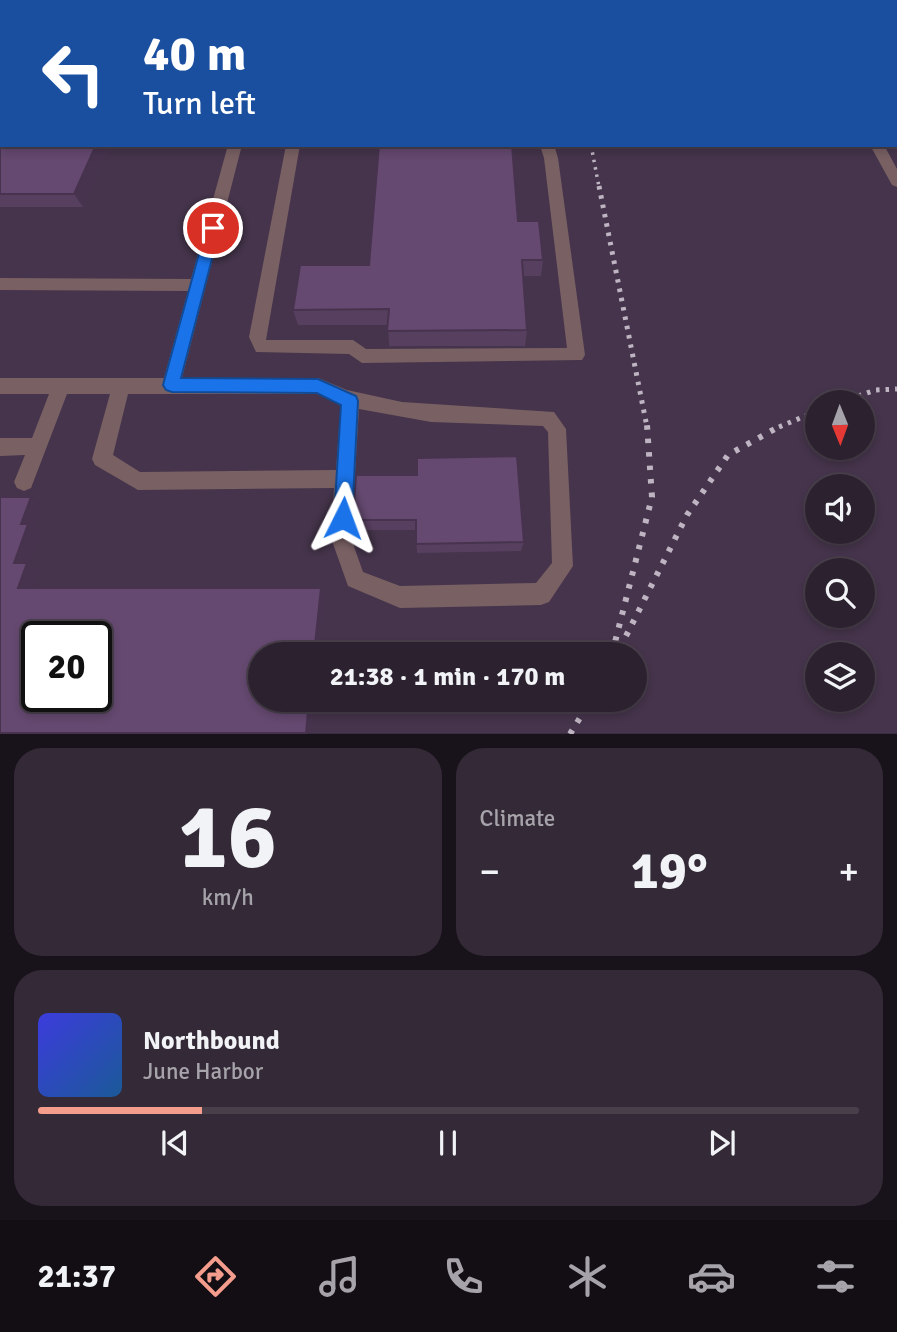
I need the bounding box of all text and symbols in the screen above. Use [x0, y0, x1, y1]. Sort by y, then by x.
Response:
text: 40 m [143, 24, 246, 84]
icon: left [28, 28, 119, 119]
text: Turn left [143, 84, 256, 123]
pin [183, 198, 243, 258]
icon: arrive [194, 209, 232, 247]
north arrow [805, 390, 875, 460]
map controls [805, 390, 875, 712]
button: sound [805, 474, 875, 544]
position arrow [306, 481, 380, 555]
button: search [805, 558, 875, 628]
speed limit sign: 20 [21, 621, 112, 712]
button: layers [805, 642, 875, 712]
text: 21:38 · 1 min · 170 m [330, 661, 565, 693]
text: 16 [179, 781, 277, 894]
text: Climate [480, 804, 555, 833]
text: 19° [631, 839, 708, 903]
text: − [480, 848, 500, 895]
text: + [838, 848, 859, 895]
text: km/h [202, 883, 254, 912]
text: Northbound [143, 1025, 280, 1057]
text: June Harbor [143, 1057, 263, 1086]
icon: previous [156, 1124, 194, 1162]
icon: pause [429, 1124, 467, 1162]
icon: next [703, 1124, 741, 1162]
icon: directions [191, 1252, 240, 1301]
icon: music [315, 1252, 364, 1301]
icon: phone [439, 1252, 488, 1301]
icon: climate [563, 1252, 612, 1301]
icon: car [687, 1252, 736, 1301]
icon: filters [811, 1252, 860, 1301]
text: 21:37 [37, 1257, 116, 1296]

